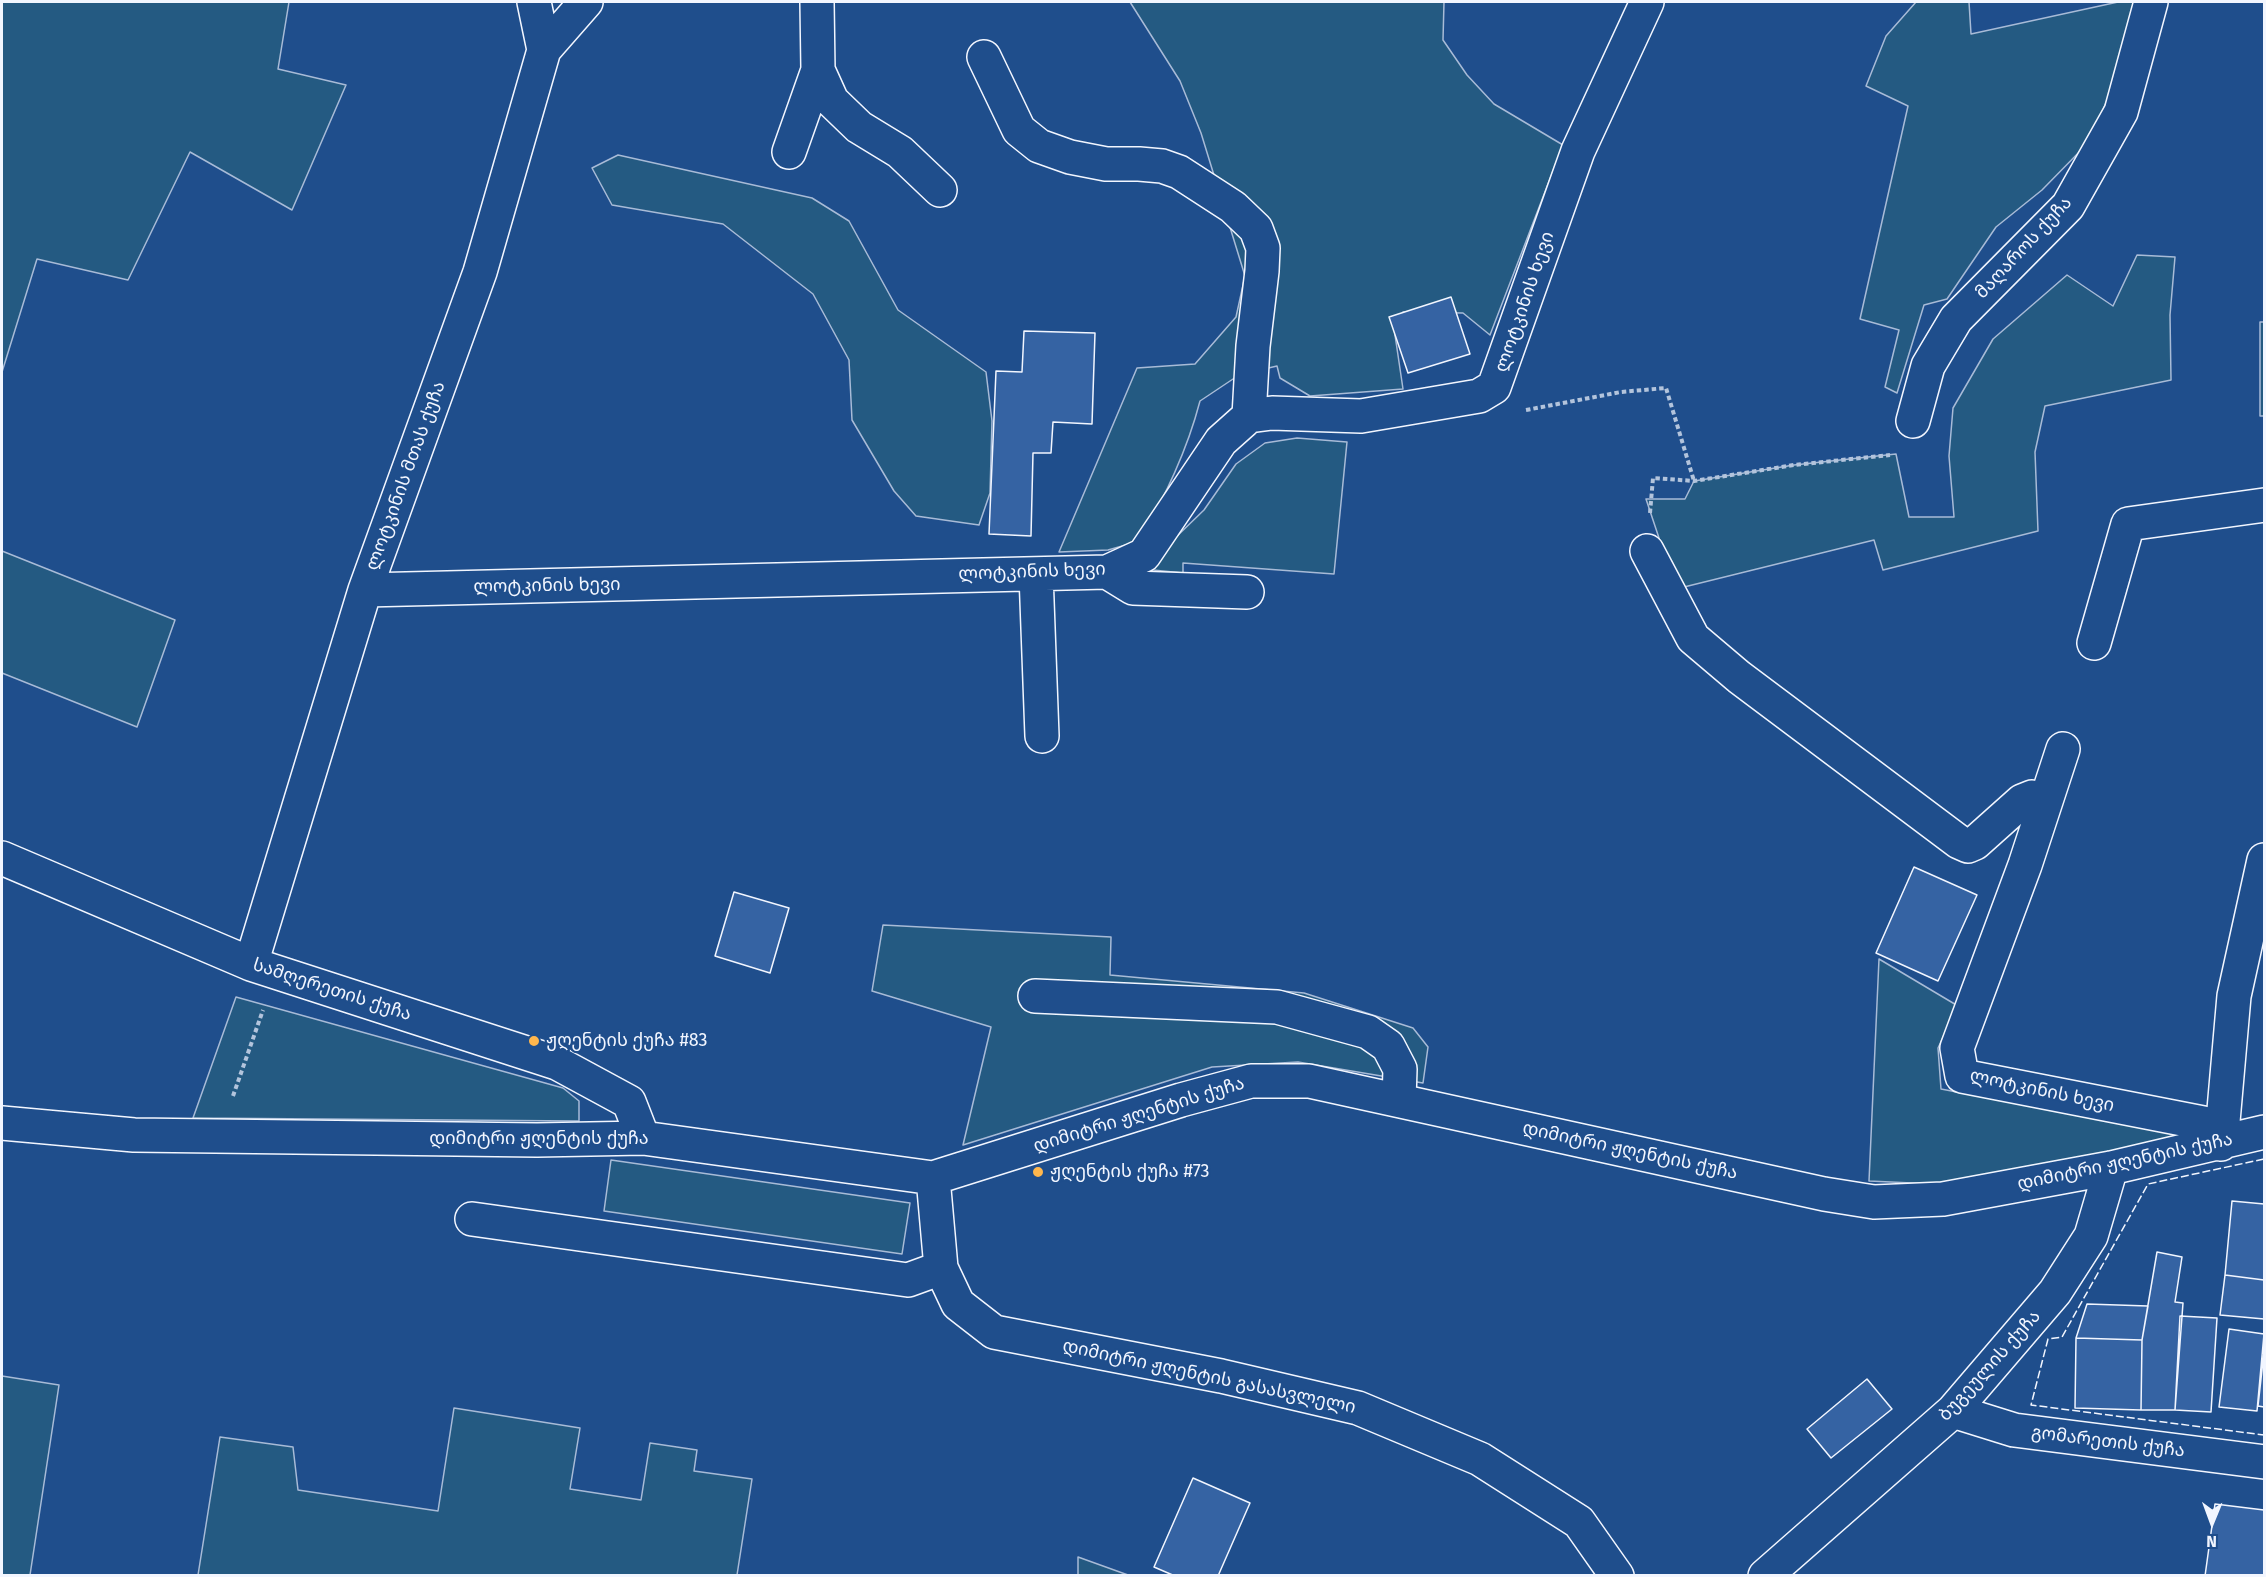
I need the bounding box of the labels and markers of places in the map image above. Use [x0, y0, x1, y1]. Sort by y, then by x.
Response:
place label: ჟღენტის ქუჩა #83 [546, 1030, 708, 1052]
marker: ჟღენტის ქუჩა #83 [527, 1034, 541, 1048]
place label: ჟღენტის ქუჩა #73 [1050, 1161, 1210, 1183]
marker: ჟღენტის ქუჩა #73 [1031, 1165, 1045, 1179]

